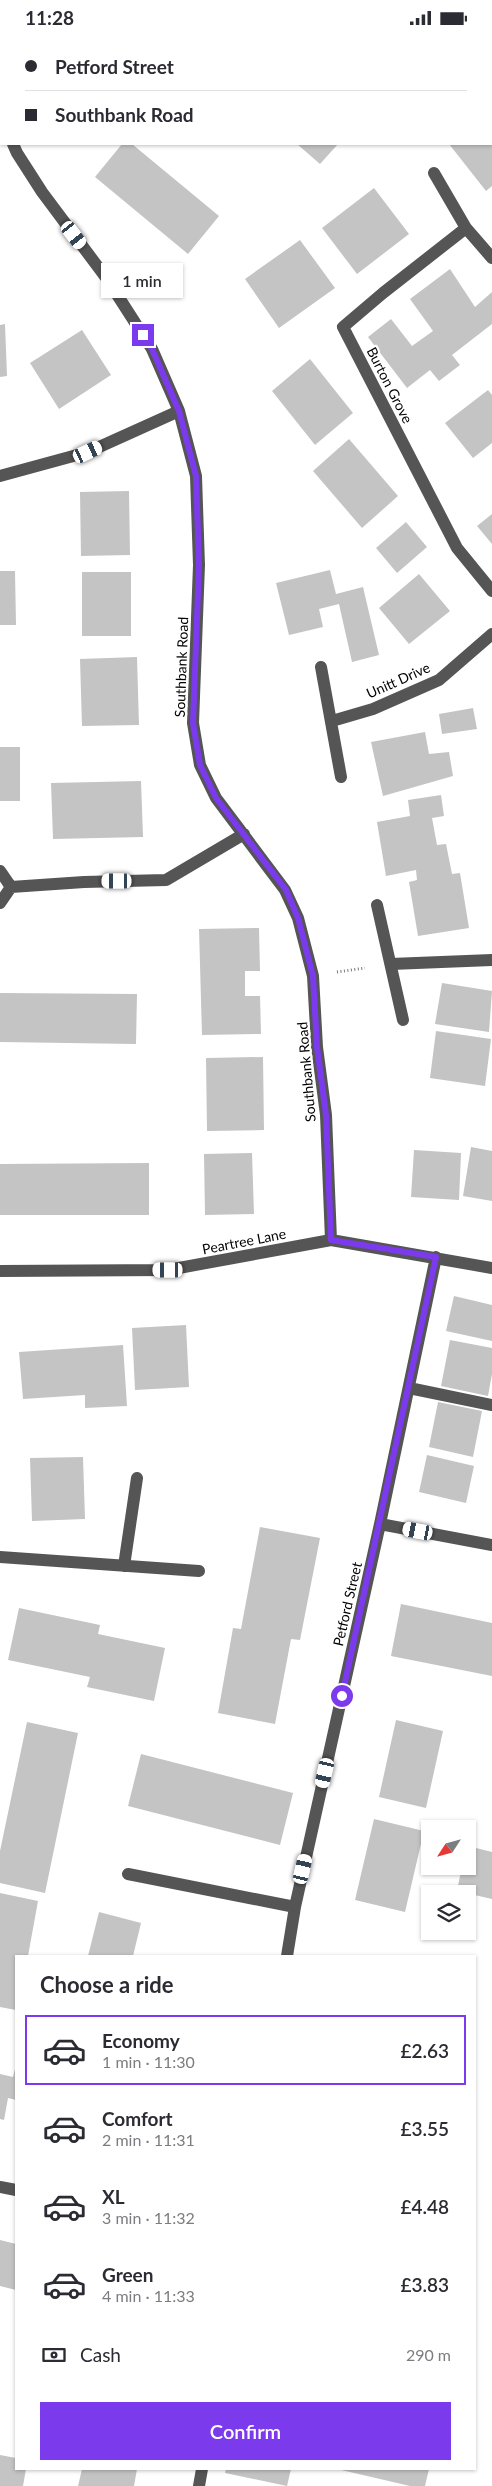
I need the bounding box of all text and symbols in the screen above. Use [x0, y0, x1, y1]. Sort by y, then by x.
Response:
text: 11:28 [25, 6, 74, 29]
text: Petford Street [55, 55, 174, 78]
text: Southbank Road [55, 103, 194, 126]
car [58, 219, 89, 251]
callout: 1 min [102, 263, 184, 297]
text: 1 min [122, 271, 162, 290]
route end [132, 324, 154, 346]
street label: Burton Grove [364, 344, 416, 426]
car [71, 439, 104, 465]
street label: Southbank Road [171, 616, 191, 718]
street label: Unitt Drive [364, 658, 432, 702]
car [102, 874, 132, 889]
street label: Southbank Road [293, 1021, 319, 1123]
street label: Peartree Lane [201, 1225, 287, 1257]
car [153, 1263, 183, 1278]
car [401, 1521, 434, 1541]
street label: Petford Street [329, 1560, 365, 1648]
route start [331, 1685, 353, 1707]
car [314, 1757, 335, 1789]
north arrow [421, 1820, 476, 1875]
map controls [421, 1820, 476, 1940]
car [292, 1853, 313, 1885]
button: layers [421, 1885, 476, 1940]
text: Choose a ride [40, 1971, 174, 1998]
icon: car [42, 2028, 87, 2073]
text: Economy [102, 2029, 180, 2052]
text: £2.63 [400, 2039, 449, 2062]
text: 1 min · 11:30 [102, 2052, 195, 2071]
icon: car [42, 2106, 87, 2151]
text: Comfort [102, 2107, 173, 2130]
text: £3.55 [400, 2117, 449, 2140]
text: 2 min · 11:31 [102, 2130, 195, 2149]
icon: car [42, 2184, 87, 2229]
text: XL [102, 2185, 125, 2208]
text: £4.48 [400, 2195, 449, 2218]
text: 3 min · 11:32 [102, 2208, 195, 2227]
icon: car [42, 2262, 87, 2307]
text: Green [102, 2263, 153, 2286]
text: £3.83 [400, 2273, 449, 2296]
text: 4 min · 11:33 [102, 2286, 195, 2305]
icon: cash [40, 2341, 68, 2369]
text: Cash [80, 2343, 121, 2366]
text: 290 m [406, 2345, 451, 2364]
button: Confirm [40, 2402, 451, 2460]

